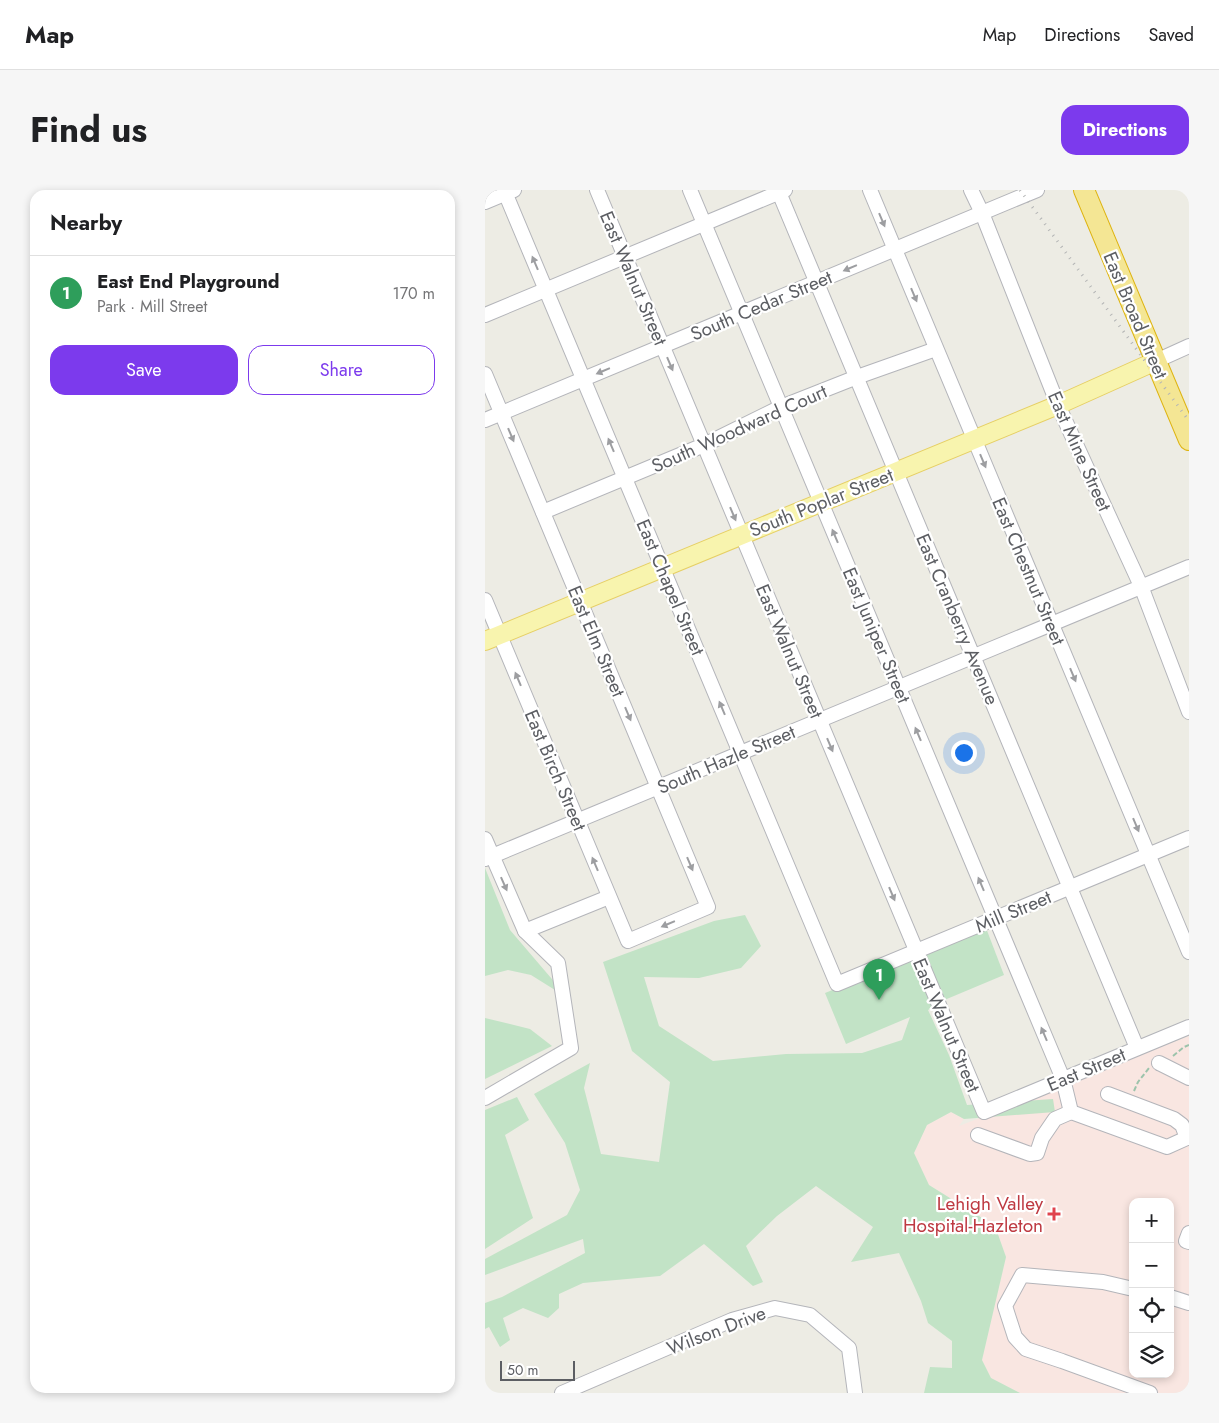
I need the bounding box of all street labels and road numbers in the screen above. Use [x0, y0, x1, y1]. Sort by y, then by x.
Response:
street label: East Walnut Street [593, 207, 674, 350]
street label: East Broad Street [1097, 247, 1175, 383]
street label: South Cedar Street [686, 263, 837, 347]
street label: South Woodward Court [647, 377, 832, 479]
street label: East Mine Street [1041, 387, 1118, 516]
street label: South Poplar Street [745, 461, 898, 544]
street label: East Chestnut Street [985, 493, 1072, 650]
street label: East Chapel Street [630, 515, 712, 660]
street label: East Cranberry Avenue [909, 529, 1006, 709]
street label: East Juniper Street [836, 563, 917, 708]
street label: East Walnut Street [749, 580, 830, 723]
street label: East Elm Street [561, 582, 632, 701]
street label: East Birch Street [518, 705, 593, 835]
street label: South Hazle Street [653, 718, 800, 801]
street label: Mill Street [971, 883, 1056, 940]
street label: East Walnut Street [906, 954, 987, 1097]
street label: East Street [1043, 1041, 1130, 1098]
street label: Wilson Drive [663, 1299, 770, 1362]

